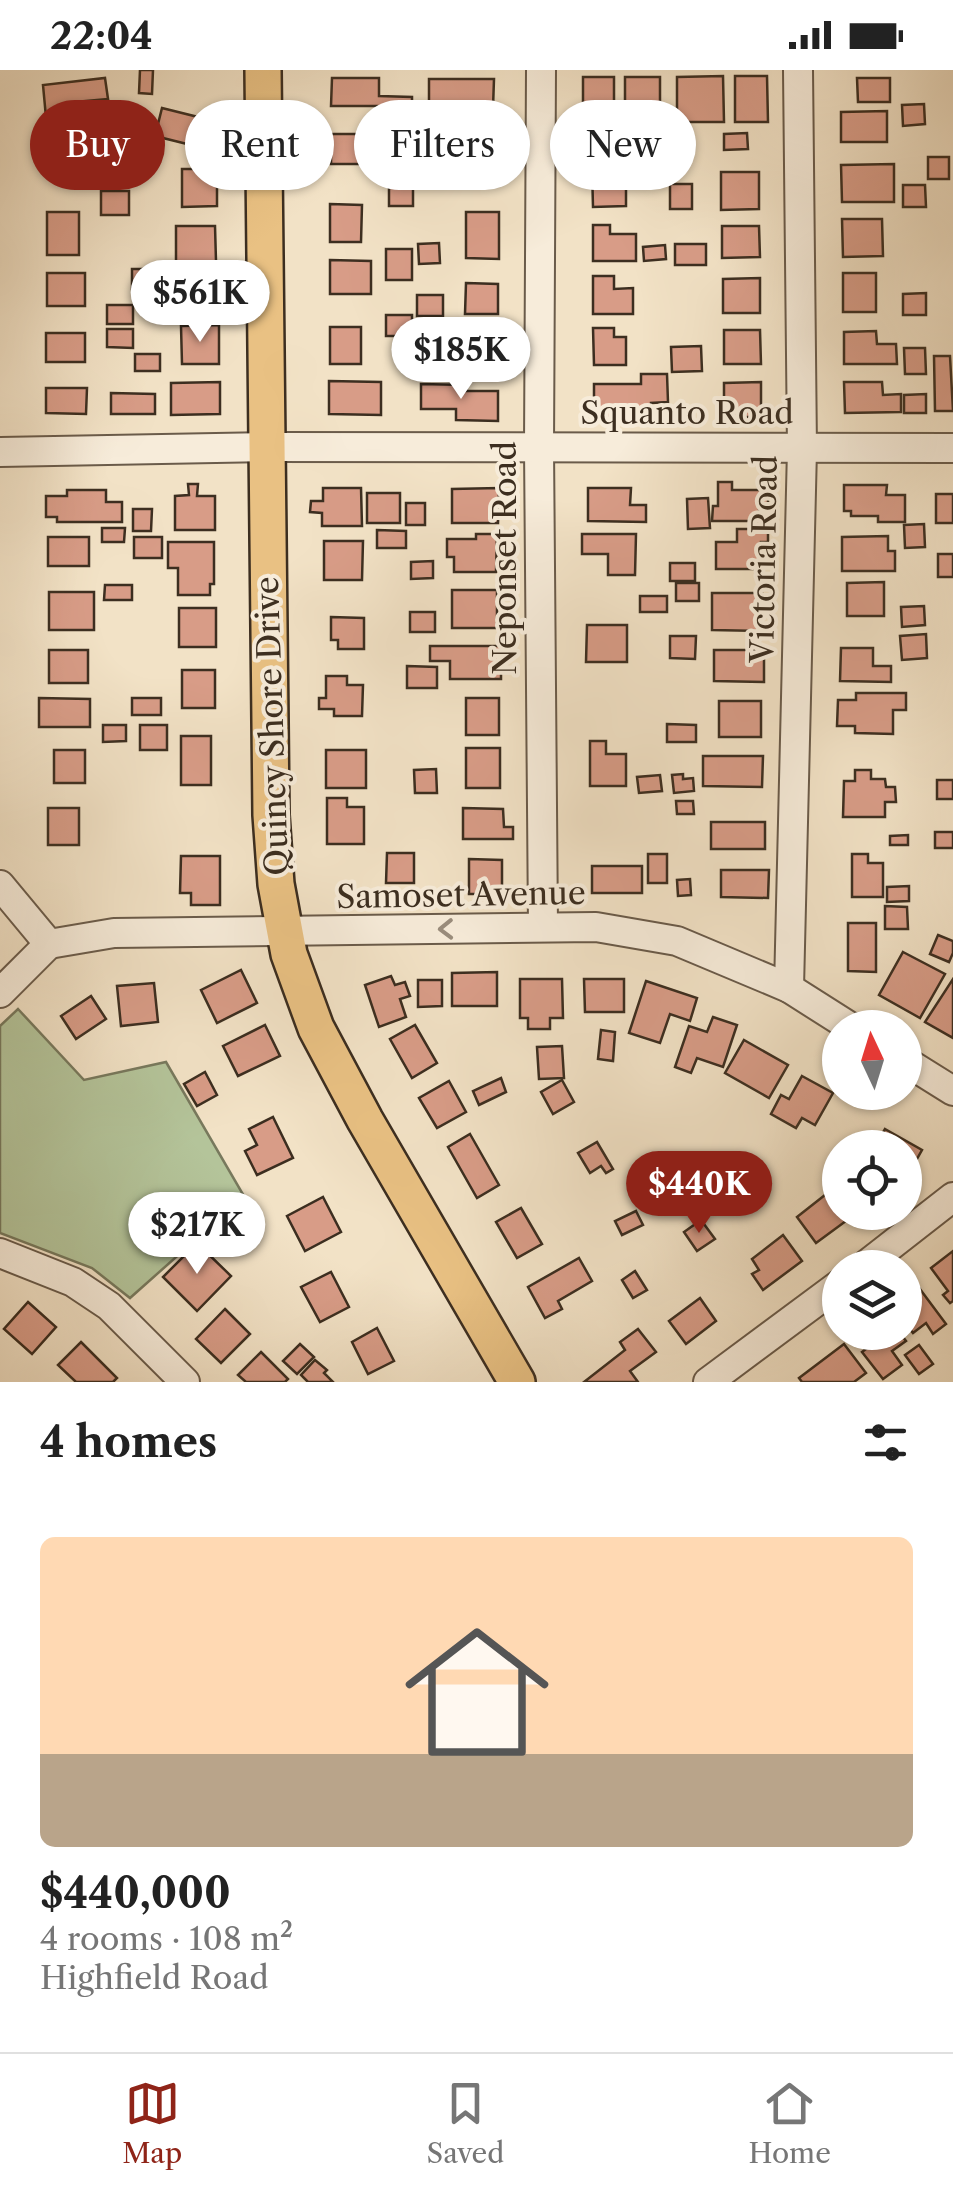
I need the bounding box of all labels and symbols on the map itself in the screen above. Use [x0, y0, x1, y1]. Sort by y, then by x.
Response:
pin: $561K [130, 260, 270, 345]
pin: $185K [391, 317, 531, 402]
street label: Squanto Road [580, 393, 794, 432]
street label: Neponset Road [485, 441, 524, 675]
street label: Victoria Road [742, 455, 785, 664]
street label: Quincy Shore Drive [247, 576, 296, 876]
street label: Samoset Avenue [336, 873, 586, 916]
one-way arrow [437, 918, 453, 939]
north arrow [822, 1010, 922, 1110]
pin: $440K [629, 1151, 769, 1236]
pin: $217K [127, 1192, 267, 1277]

